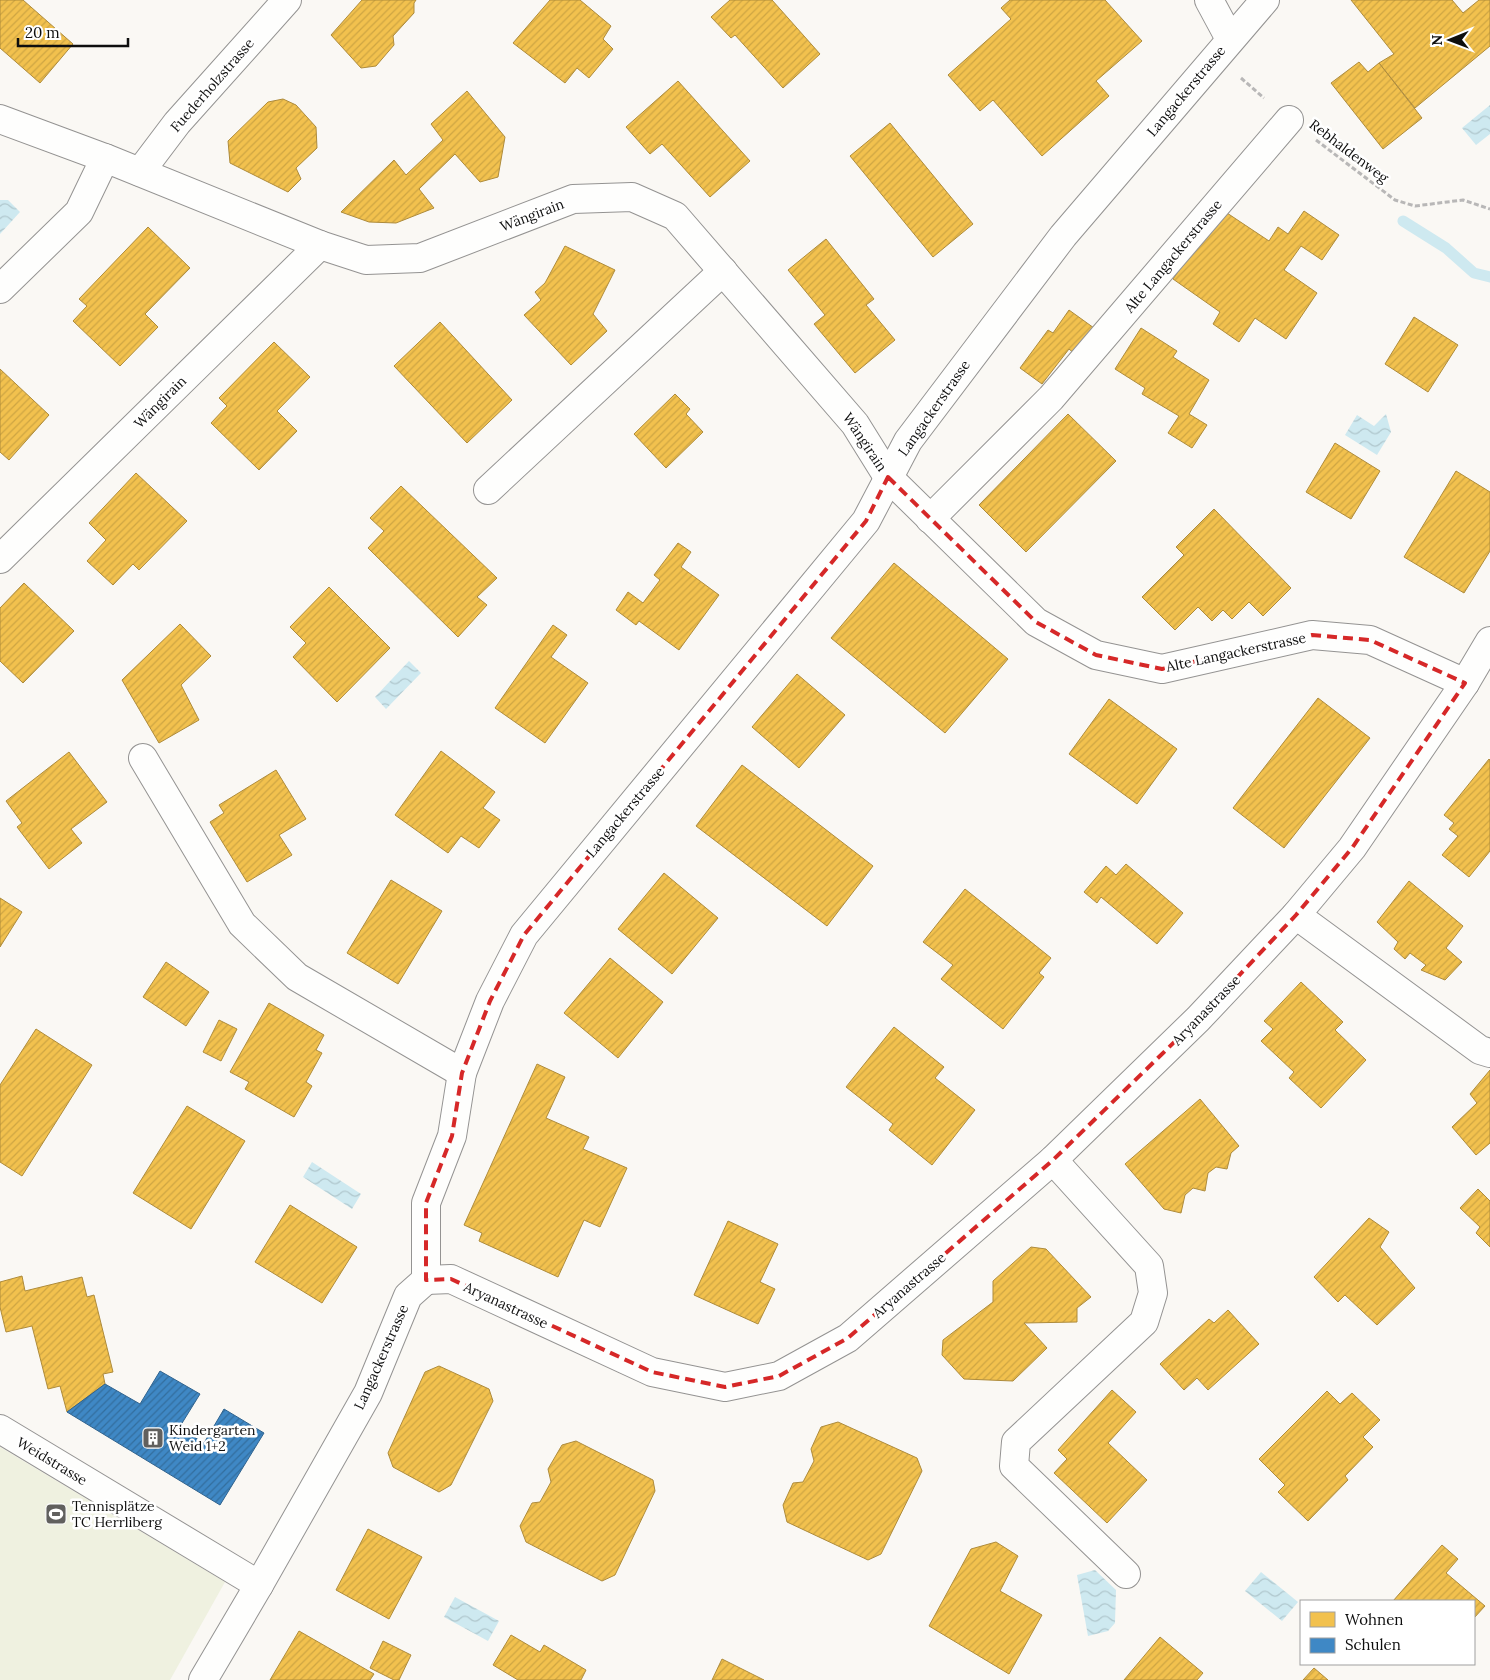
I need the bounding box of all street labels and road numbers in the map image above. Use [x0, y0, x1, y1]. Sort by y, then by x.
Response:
street label: Fuederholzstrasse [166, 34, 258, 136]
street label: Langackerstrasse [1143, 42, 1230, 140]
street label: Rebhaldenweg [1306, 115, 1392, 187]
street label: Wängirain [498, 194, 567, 235]
street label: Alte Langackerstrasse [1120, 195, 1226, 317]
street label: Langackerstrasse [894, 356, 974, 460]
street label: Wängirain [130, 372, 190, 432]
street label: Wängirain [839, 409, 891, 475]
street label: Alte Langackerstrasse [1163, 628, 1308, 676]
street label: Langackerstrasse [582, 763, 669, 861]
street label: Aryanastrasse [1167, 971, 1244, 1050]
street label: Aryanastrasse [868, 1248, 950, 1322]
street label: Aryanastrasse [460, 1277, 551, 1333]
street label: Langackerstrasse [350, 1301, 412, 1412]
street label: Weidstrasse [14, 1433, 91, 1489]

